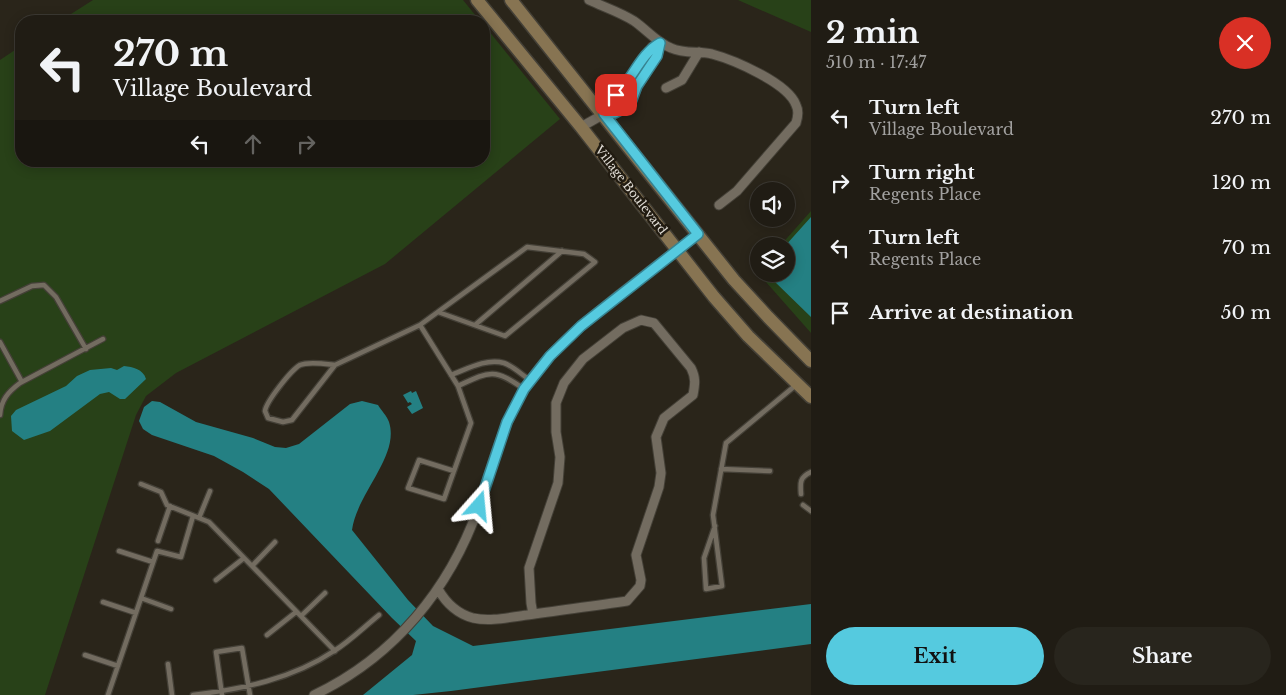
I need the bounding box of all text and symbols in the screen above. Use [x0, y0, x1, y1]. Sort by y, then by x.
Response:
text: 2 min [826, 14, 919, 51]
button: close [1219, 17, 1271, 69]
text: 270 m [113, 32, 228, 75]
icon: left [30, 35, 95, 100]
text: 510 m · 17:47 [826, 52, 926, 72]
pin [595, 74, 637, 116]
text: Village Boulevard [113, 75, 312, 102]
icon: arrive [602, 81, 630, 109]
text: Turn left [869, 96, 960, 119]
icon: left [826, 104, 854, 132]
text: 270 m [1210, 106, 1271, 129]
text: Village Boulevard [869, 119, 1014, 139]
icon: left [186, 130, 214, 158]
icon: ahead [239, 130, 267, 158]
icon: right [292, 130, 320, 158]
street label: Village Boulevard [591, 142, 671, 237]
text: Turn right [869, 161, 975, 184]
icon: right [826, 169, 854, 197]
text: 120 m [1211, 171, 1271, 194]
map controls [750, 182, 795, 282]
button: sound [750, 182, 795, 227]
text: Regents Place [869, 184, 981, 204]
text: Turn left [869, 226, 960, 249]
icon: left [826, 234, 854, 262]
text: 70 m [1222, 236, 1271, 259]
button: layers [750, 237, 795, 282]
text: Regents Place [869, 249, 981, 269]
icon: arrive [826, 299, 854, 327]
text: Arrive at destination [869, 301, 1073, 324]
text: 50 m [1221, 301, 1271, 324]
position arrow [452, 479, 504, 531]
button: Exit [826, 627, 1044, 685]
button: Share [1054, 627, 1271, 685]

